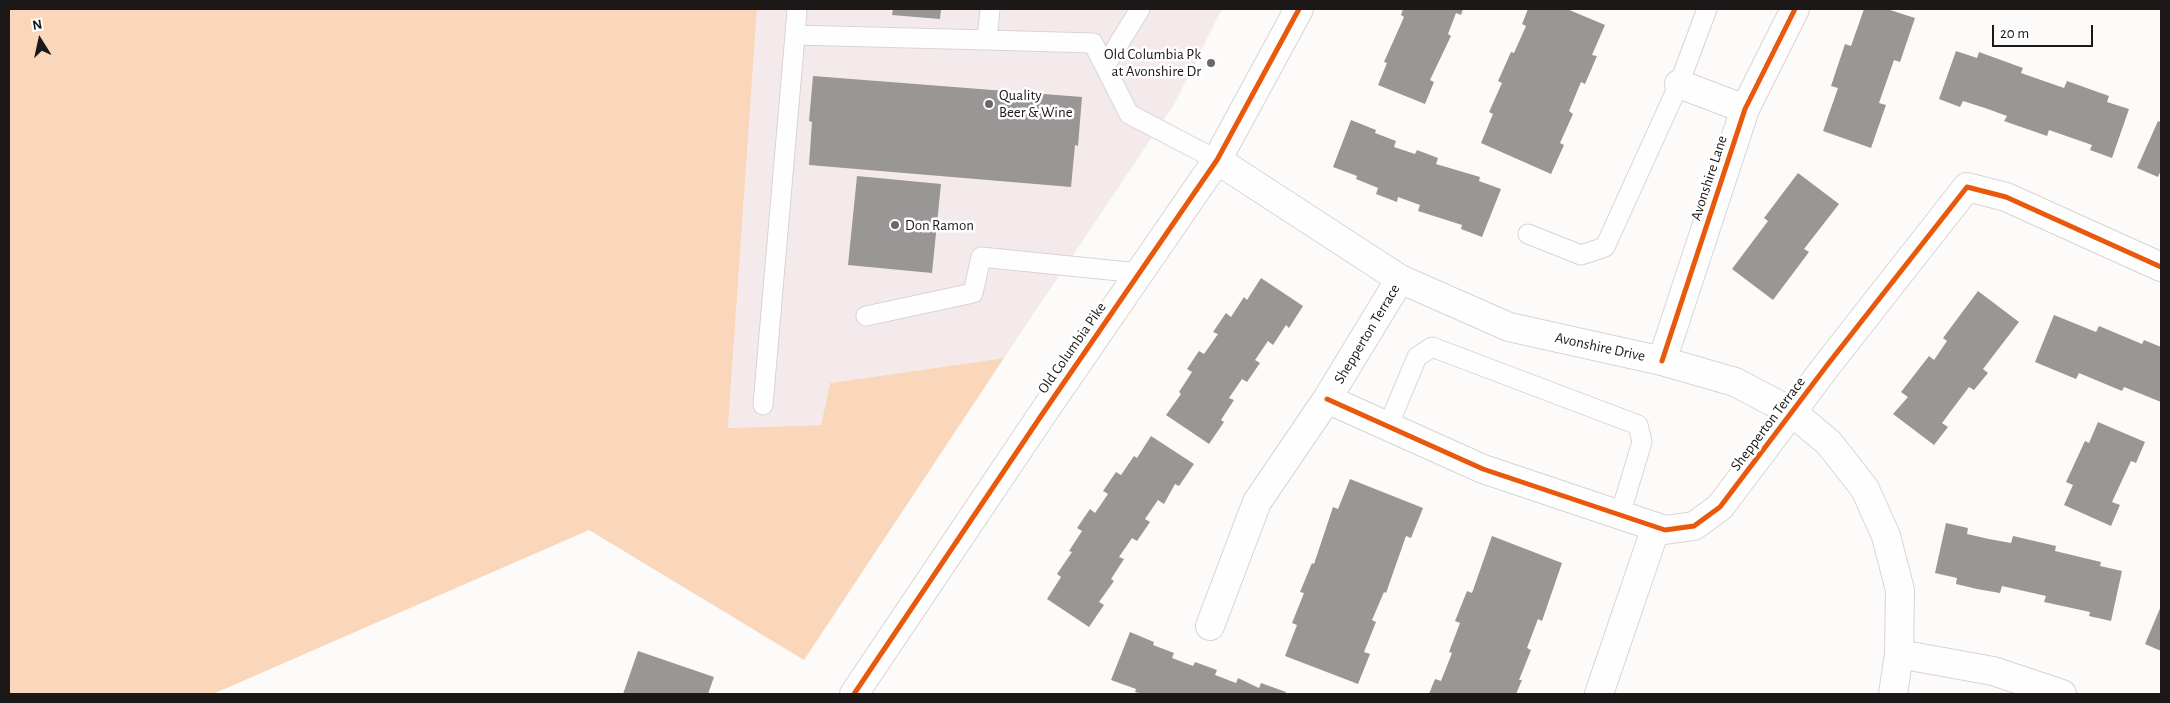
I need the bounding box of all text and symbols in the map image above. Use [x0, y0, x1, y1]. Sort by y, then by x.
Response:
north arrow [15, 15, 65, 65]
scale bar [1995, 15, 2096, 47]
text: N [31, 17, 43, 33]
text: 20 m [2000, 26, 2029, 41]
place label: Old Columbia Pk at Avonshire Dr [1104, 45, 1201, 80]
marker: Old Columbia Pk at Avonshire Dr [1205, 57, 1217, 69]
place label: Quality Beer & Wine [999, 86, 1073, 121]
marker: Quality Beer & Wine [983, 98, 995, 110]
street label: Avonshire Lane [1687, 133, 1731, 223]
place label: Don Ramon [905, 216, 974, 234]
marker: Don Ramon [889, 219, 901, 231]
street label: Shepperton Terrace [1330, 281, 1404, 387]
street label: Old Columbia Pike [1034, 299, 1110, 397]
street label: Avonshire Drive [1553, 329, 1647, 365]
street label: Shepperton Terrace [1727, 373, 1809, 475]

